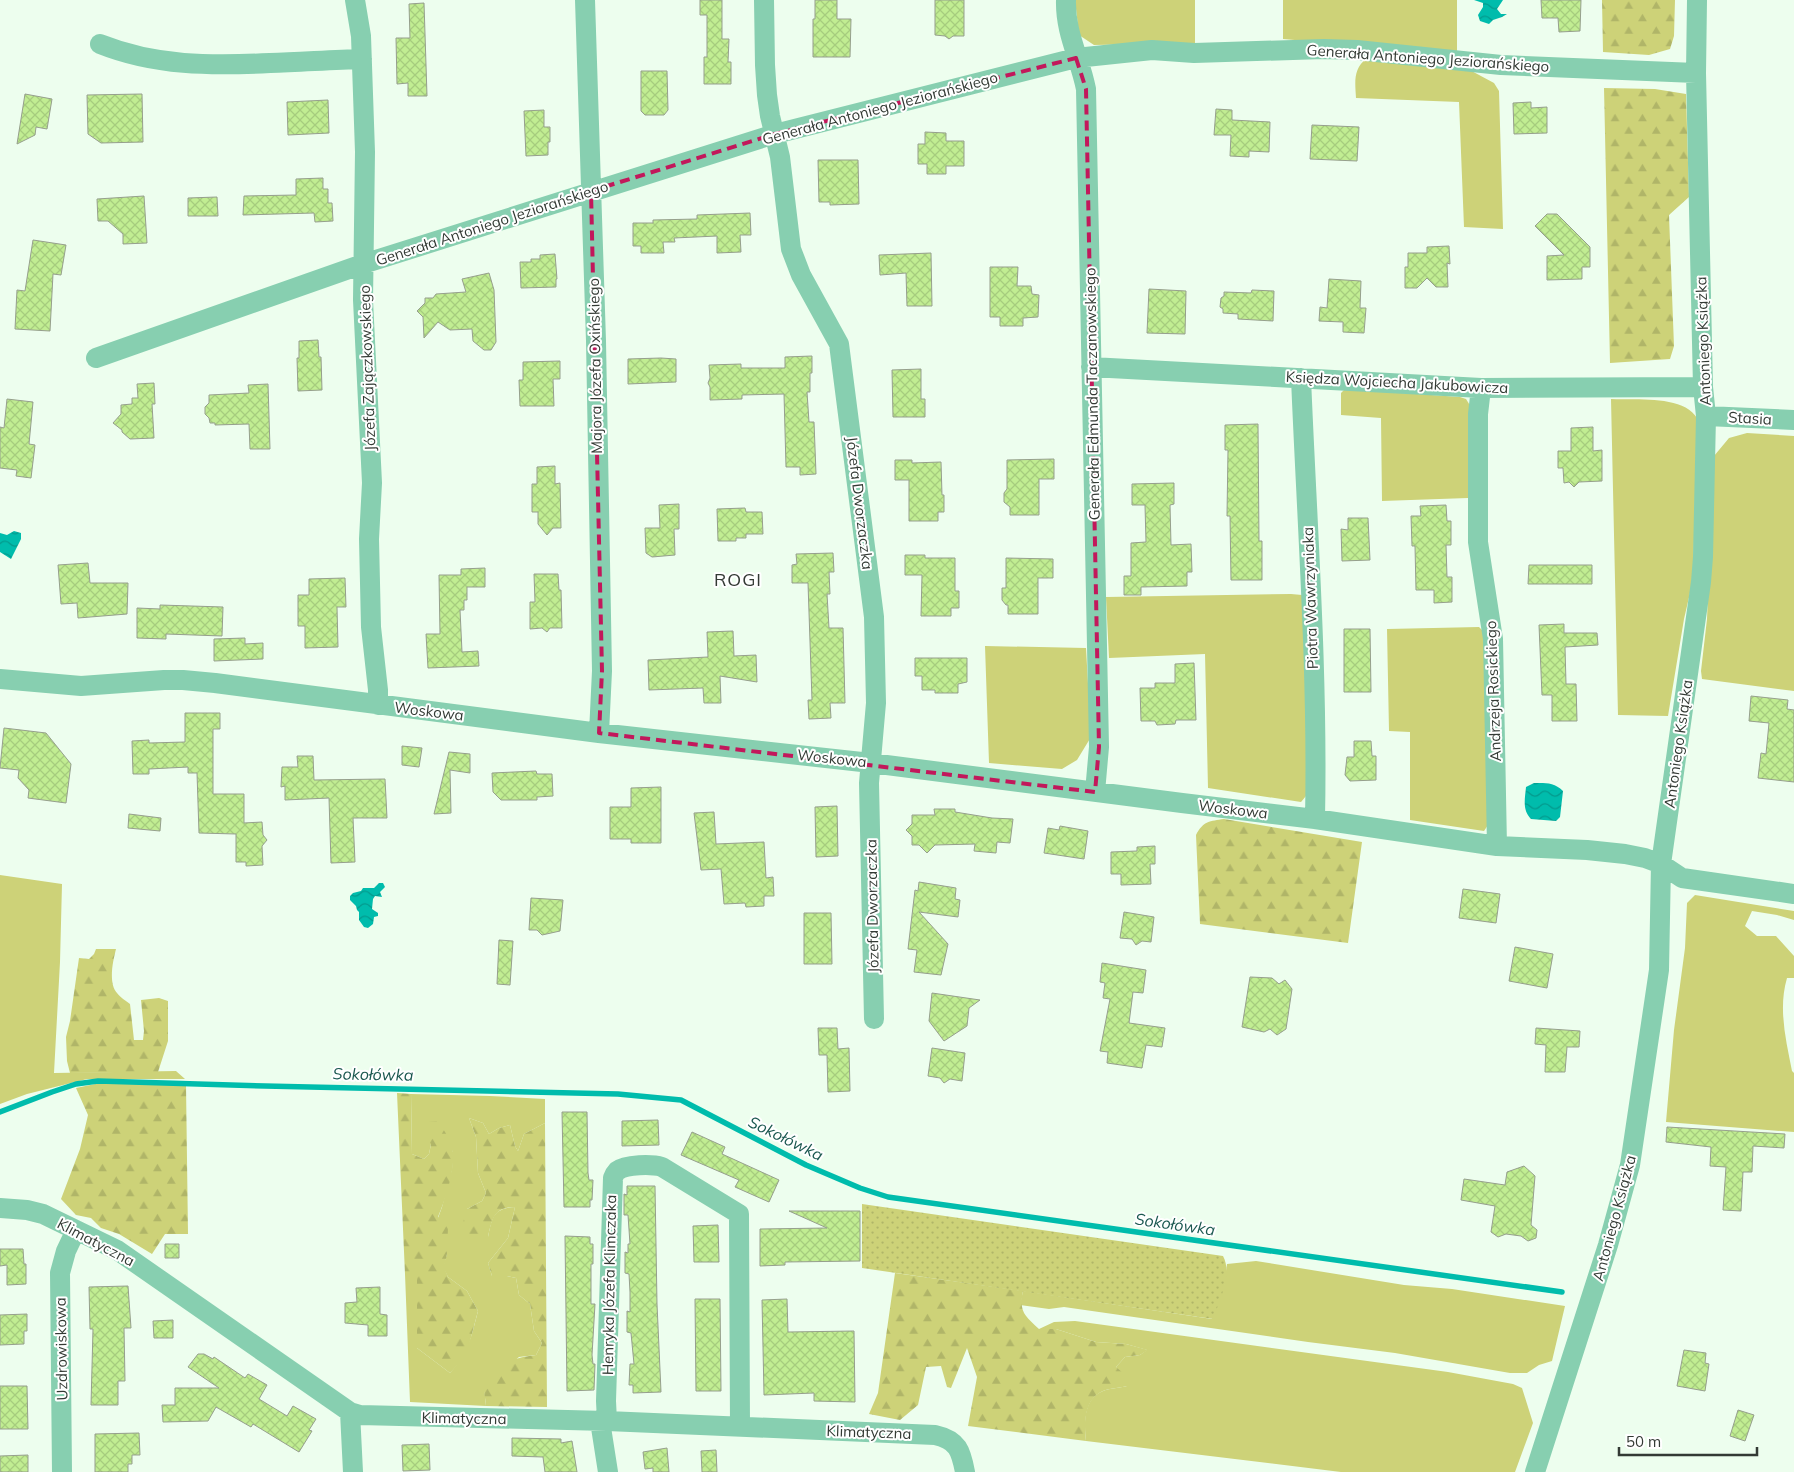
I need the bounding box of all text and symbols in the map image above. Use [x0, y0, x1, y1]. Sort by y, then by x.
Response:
street label: Generała Antoniego Jeziorańskiego [1306, 40, 1550, 76]
street label: Generała Antoniego Jeziorańskiego [760, 67, 1000, 149]
street label: Generała Antoniego Jeziorańskiego [373, 176, 611, 270]
street label: Generała Edmunda Taczanowskiego [1080, 267, 1104, 521]
street label: Antoniego Książka [1691, 276, 1715, 406]
street label: Majora Józefa Oxińskiego [584, 278, 606, 454]
street label: Józefa Zajączkowskiego [355, 285, 379, 451]
street label: Księdza Wojciecha Jakubowicza [1285, 367, 1509, 397]
street label: Stasia [1728, 407, 1772, 429]
street label: Józefa Dworzaczka [842, 435, 878, 571]
street label: Piotra Wawrzyniaka [1298, 527, 1322, 669]
district label: ROGI [714, 568, 762, 591]
street label: Andrzeja Rosickiego [1481, 620, 1505, 762]
street label: Antoniego Książka [1660, 679, 1696, 809]
street label: Woskowa [393, 697, 465, 725]
street label: Woskowa [796, 745, 868, 771]
street label: Woskowa [1197, 795, 1269, 823]
street label: Józefa Dworzaczka [861, 839, 883, 973]
water label: Sokołówka [332, 1063, 414, 1085]
water label: Sokołówka [745, 1111, 827, 1165]
street label: Antoniego Książka [1588, 1153, 1640, 1283]
street label: Henryka Józefa Klimczaka [598, 1195, 620, 1375]
water label: Sokołówka [1134, 1208, 1217, 1240]
street label: Klimatyczna [54, 1214, 138, 1270]
street label: Uzdrowiskowa [51, 1297, 71, 1401]
street label: Klimatyczna [421, 1408, 507, 1428]
street label: Klimatyczna [826, 1421, 912, 1443]
scale bar [1619, 1424, 1756, 1456]
text: 50 m [1626, 1432, 1661, 1451]

